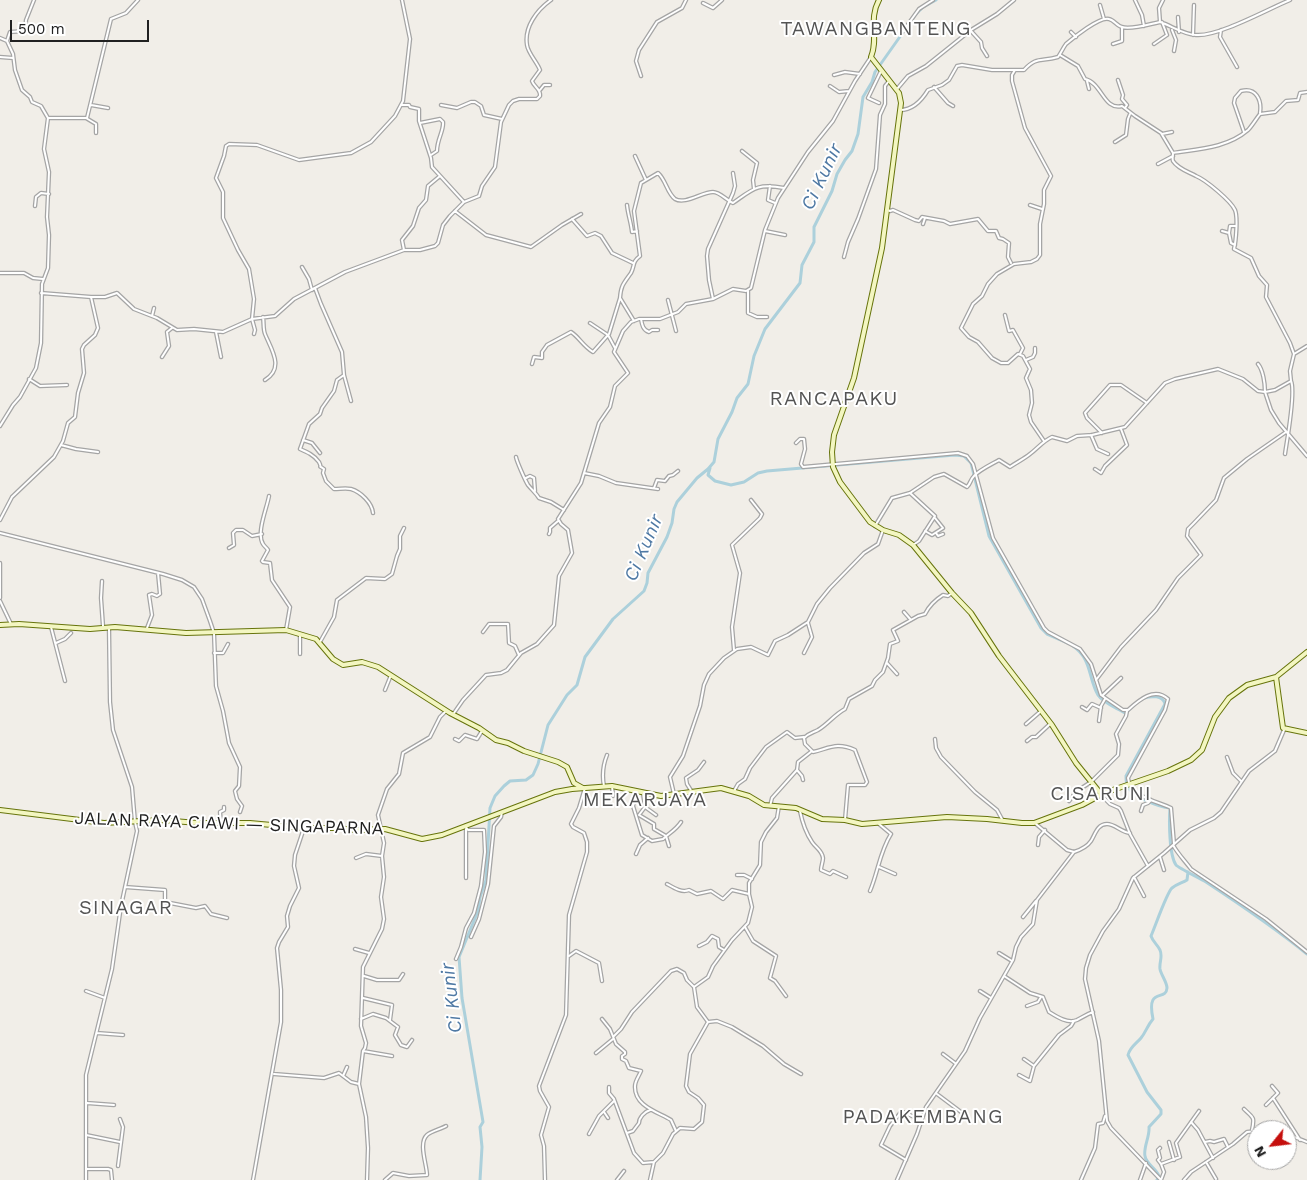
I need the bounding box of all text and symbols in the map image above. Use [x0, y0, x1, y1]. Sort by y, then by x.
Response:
scale bar [12, 10, 151, 42]
district label: TAWANGBANTENG [779, 17, 973, 41]
text: 500 m [18, 20, 65, 38]
water label: Ci Kunir [797, 140, 847, 214]
district label: RANCAPAKU [768, 387, 900, 411]
water label: Ci Kunir [620, 511, 668, 585]
district label: CISARUNI [1049, 782, 1153, 806]
district label: MEKARJAYA [582, 788, 708, 812]
street label: JALAN RAYA CIAWI — SINGAPARNA [74, 808, 384, 840]
district label: SINAGAR [78, 896, 174, 920]
water label: Ci Kunir [436, 961, 468, 1035]
district label: PADAKEMBANG [841, 1105, 1005, 1129]
north arrow [1247, 1120, 1297, 1170]
text: N [1250, 1143, 1269, 1160]

